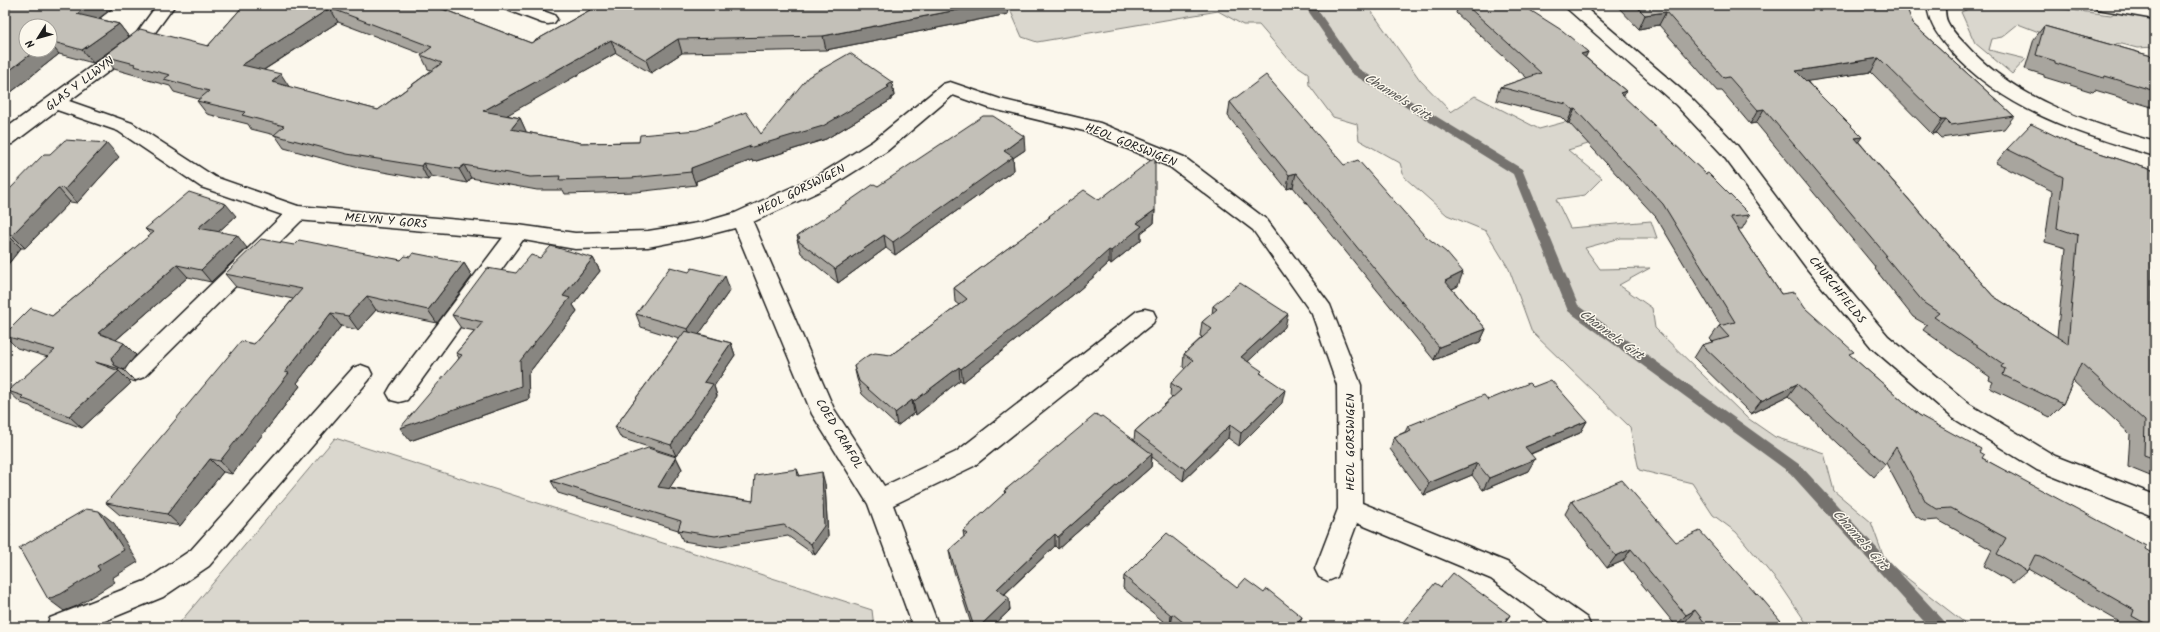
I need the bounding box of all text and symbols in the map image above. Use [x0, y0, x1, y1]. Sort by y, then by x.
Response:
north arrow [18, 18, 58, 58]
text: N [22, 35, 40, 52]
street label: GLAS Y LLWYN [42, 52, 118, 116]
water label: Channels Girt [1360, 68, 1436, 127]
street label: HEOL GORSWIGEN [1082, 118, 1180, 172]
street label: HEOL GORSWIGEN [753, 159, 849, 221]
street label: MELYN Y GORS [344, 208, 429, 234]
street label: CHURCHFIELDS [1804, 252, 1871, 328]
water label: Channels Girt [1575, 305, 1649, 367]
street label: HEOL GORSWIGEN [1341, 393, 1360, 491]
street label: COED CRIAFOL [810, 395, 868, 473]
water label: Channels Girt [1827, 505, 1894, 576]

